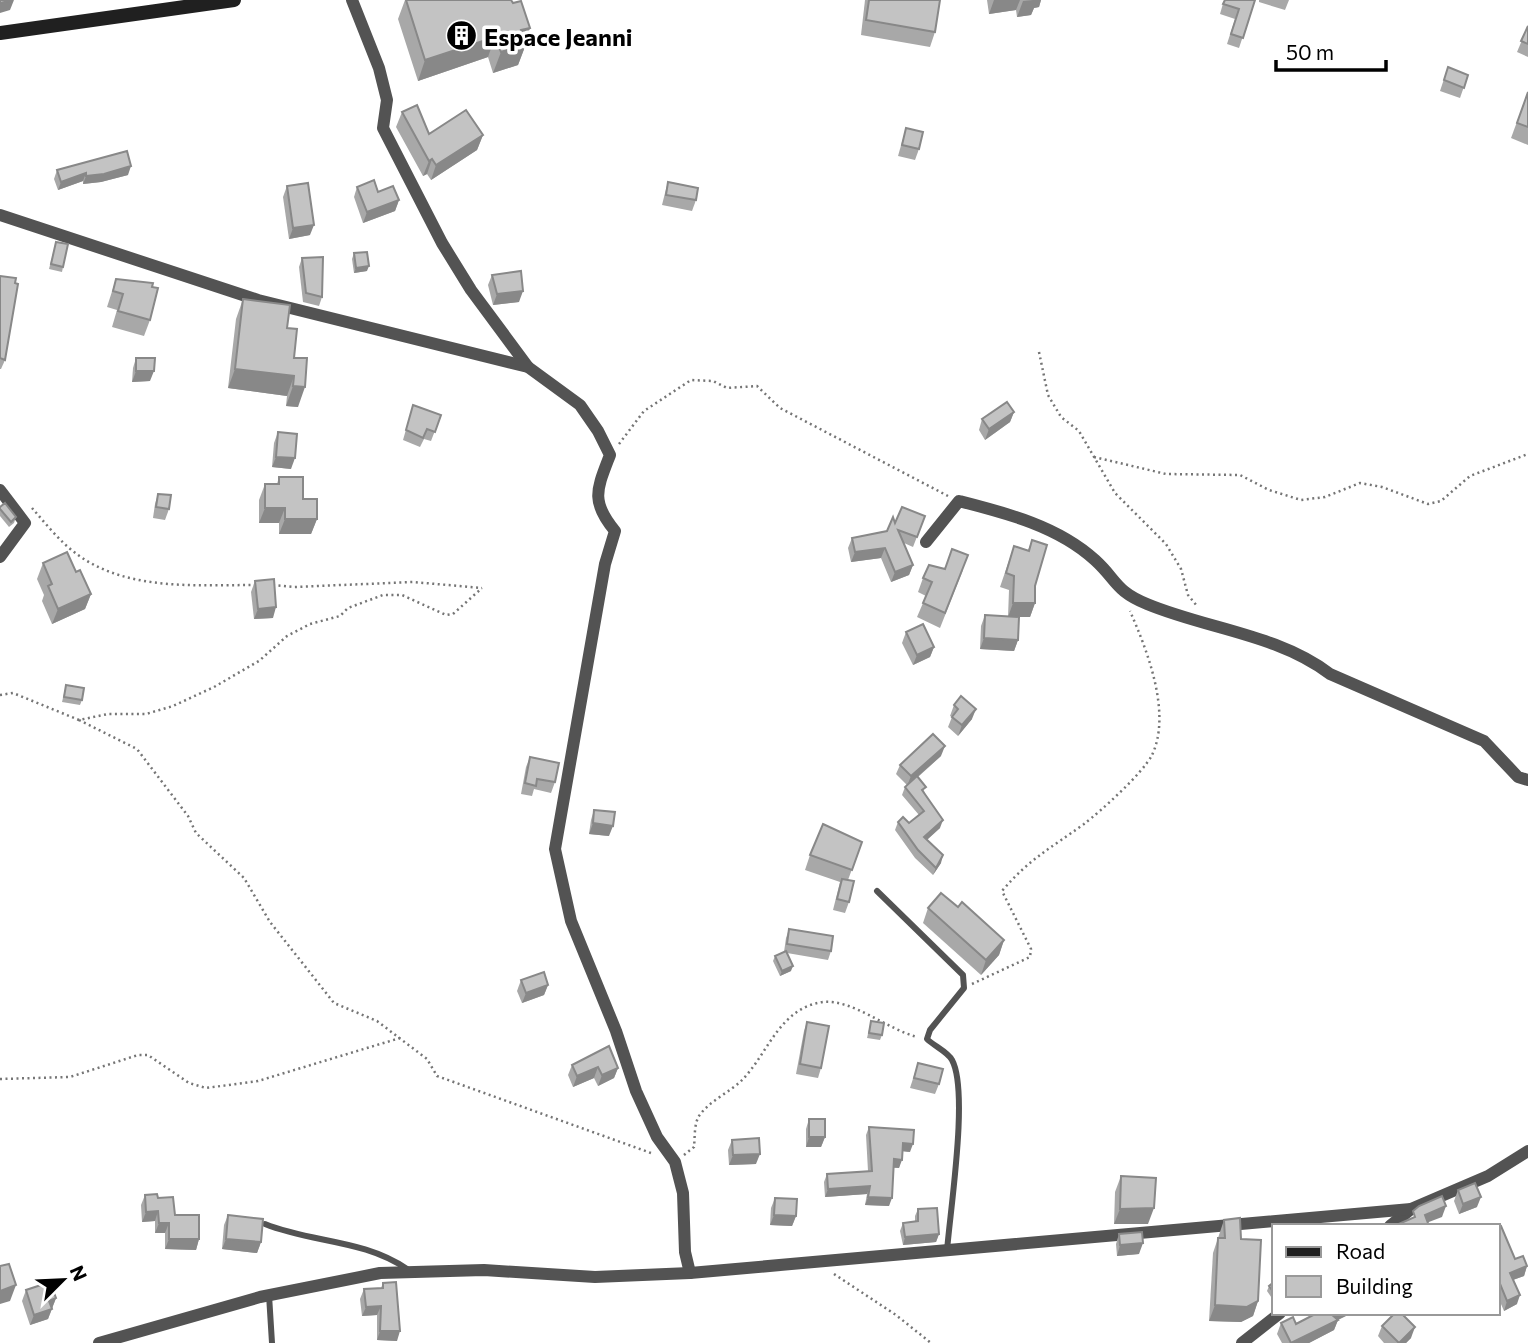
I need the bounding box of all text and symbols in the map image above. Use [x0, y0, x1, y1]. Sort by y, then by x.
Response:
building icon: Espace Jeanni [444, 19, 478, 53]
place label: Espace Jeanni [484, 22, 632, 51]
scale bar [1276, 28, 1386, 72]
text: 50 m [1286, 39, 1334, 64]
legend [1272, 1224, 1500, 1315]
text: Road [1336, 1238, 1385, 1263]
north arrow [28, 1245, 98, 1315]
text: N [66, 1262, 92, 1284]
text: Building [1336, 1273, 1413, 1298]

